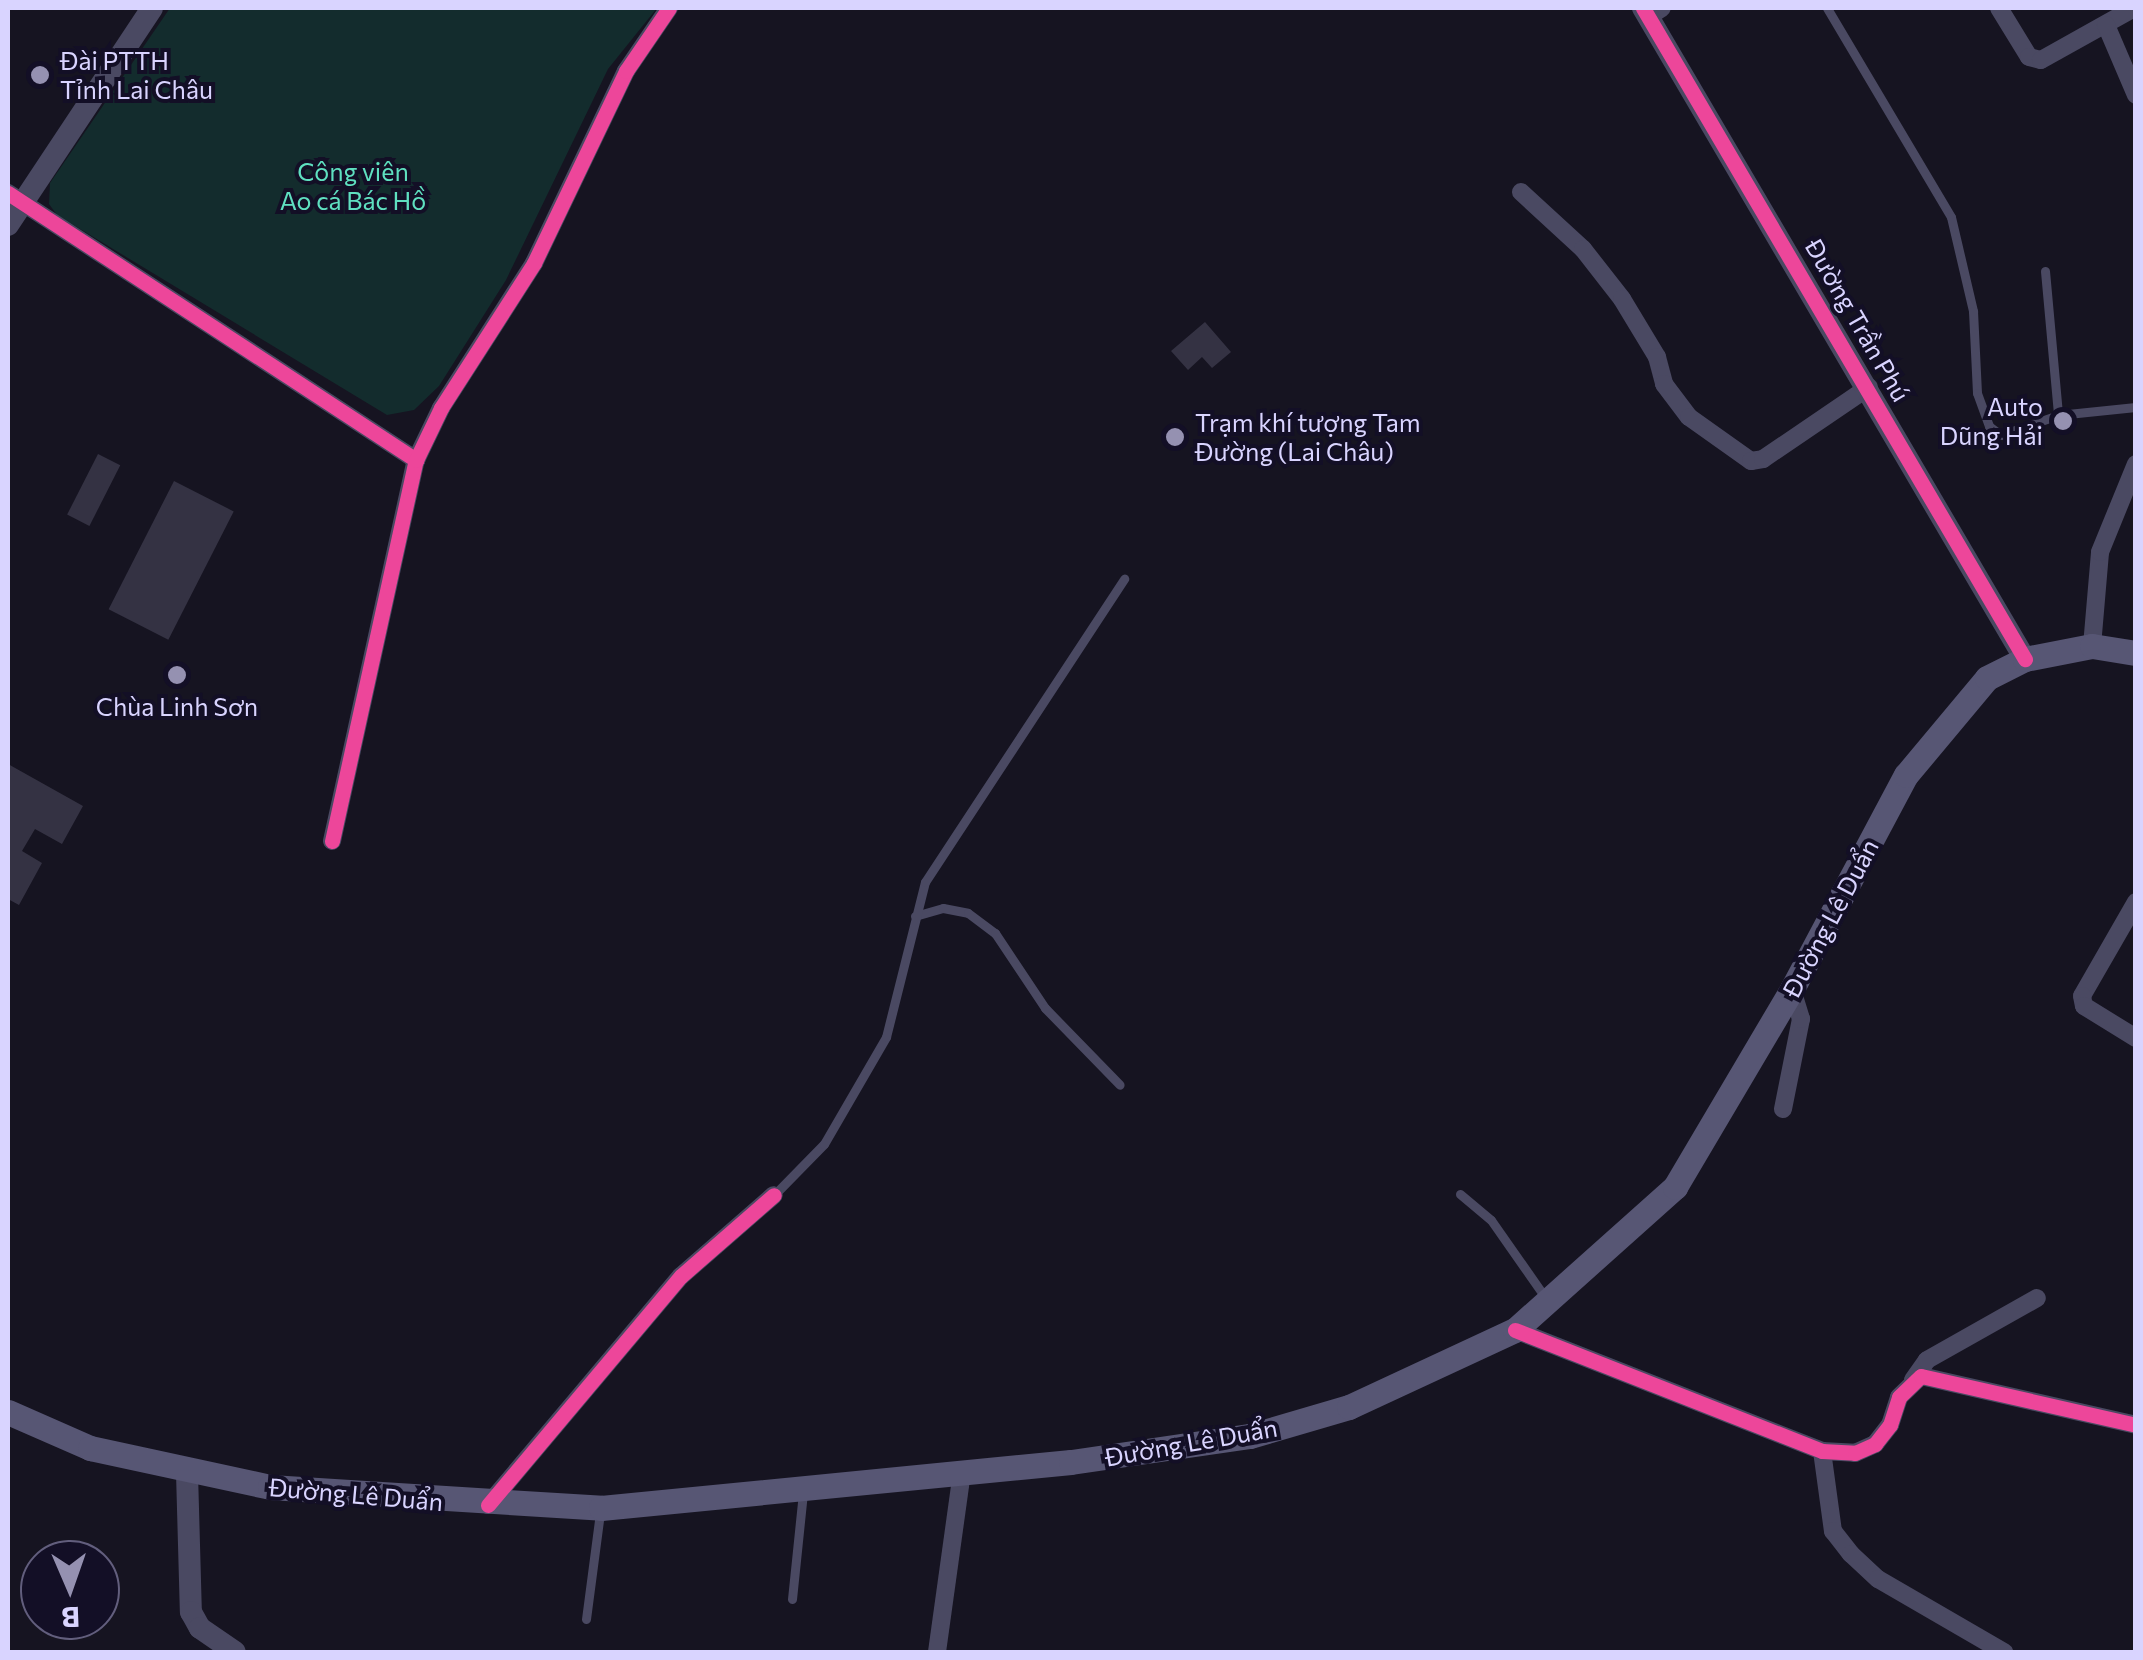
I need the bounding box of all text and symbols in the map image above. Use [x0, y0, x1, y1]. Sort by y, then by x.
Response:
place label: Đài PTTH Tỉnh Lai Châu [60, 46, 213, 105]
marker: Đài PTTH Tỉnh Lai Châu [29, 64, 51, 86]
park label: Công viên Ao cá Bác Hồ [280, 157, 426, 216]
street label: Đường Trần Phú [1799, 234, 1917, 406]
place label: Auto Dũng Hải [1940, 392, 2043, 451]
place label: Trạm khí tượng Tam Đường (Lai Châu) [1195, 408, 1421, 467]
marker: Auto Dũng Hải [2052, 410, 2074, 432]
marker: Trạm khí tượng Tam Đường (Lai Châu) [1164, 426, 1186, 448]
marker: Chùa Linh Sơn [166, 664, 188, 686]
place label: Chùa Linh Sơn [96, 691, 258, 721]
street label: Đường Lê Duẩn [1776, 834, 1884, 1002]
street label: Đường Lê Duẩn [1102, 1412, 1280, 1472]
street label: Đường Lê Duẩn [268, 1471, 444, 1517]
north arrow [20, 1540, 120, 1640]
text: B [61, 1601, 81, 1635]

